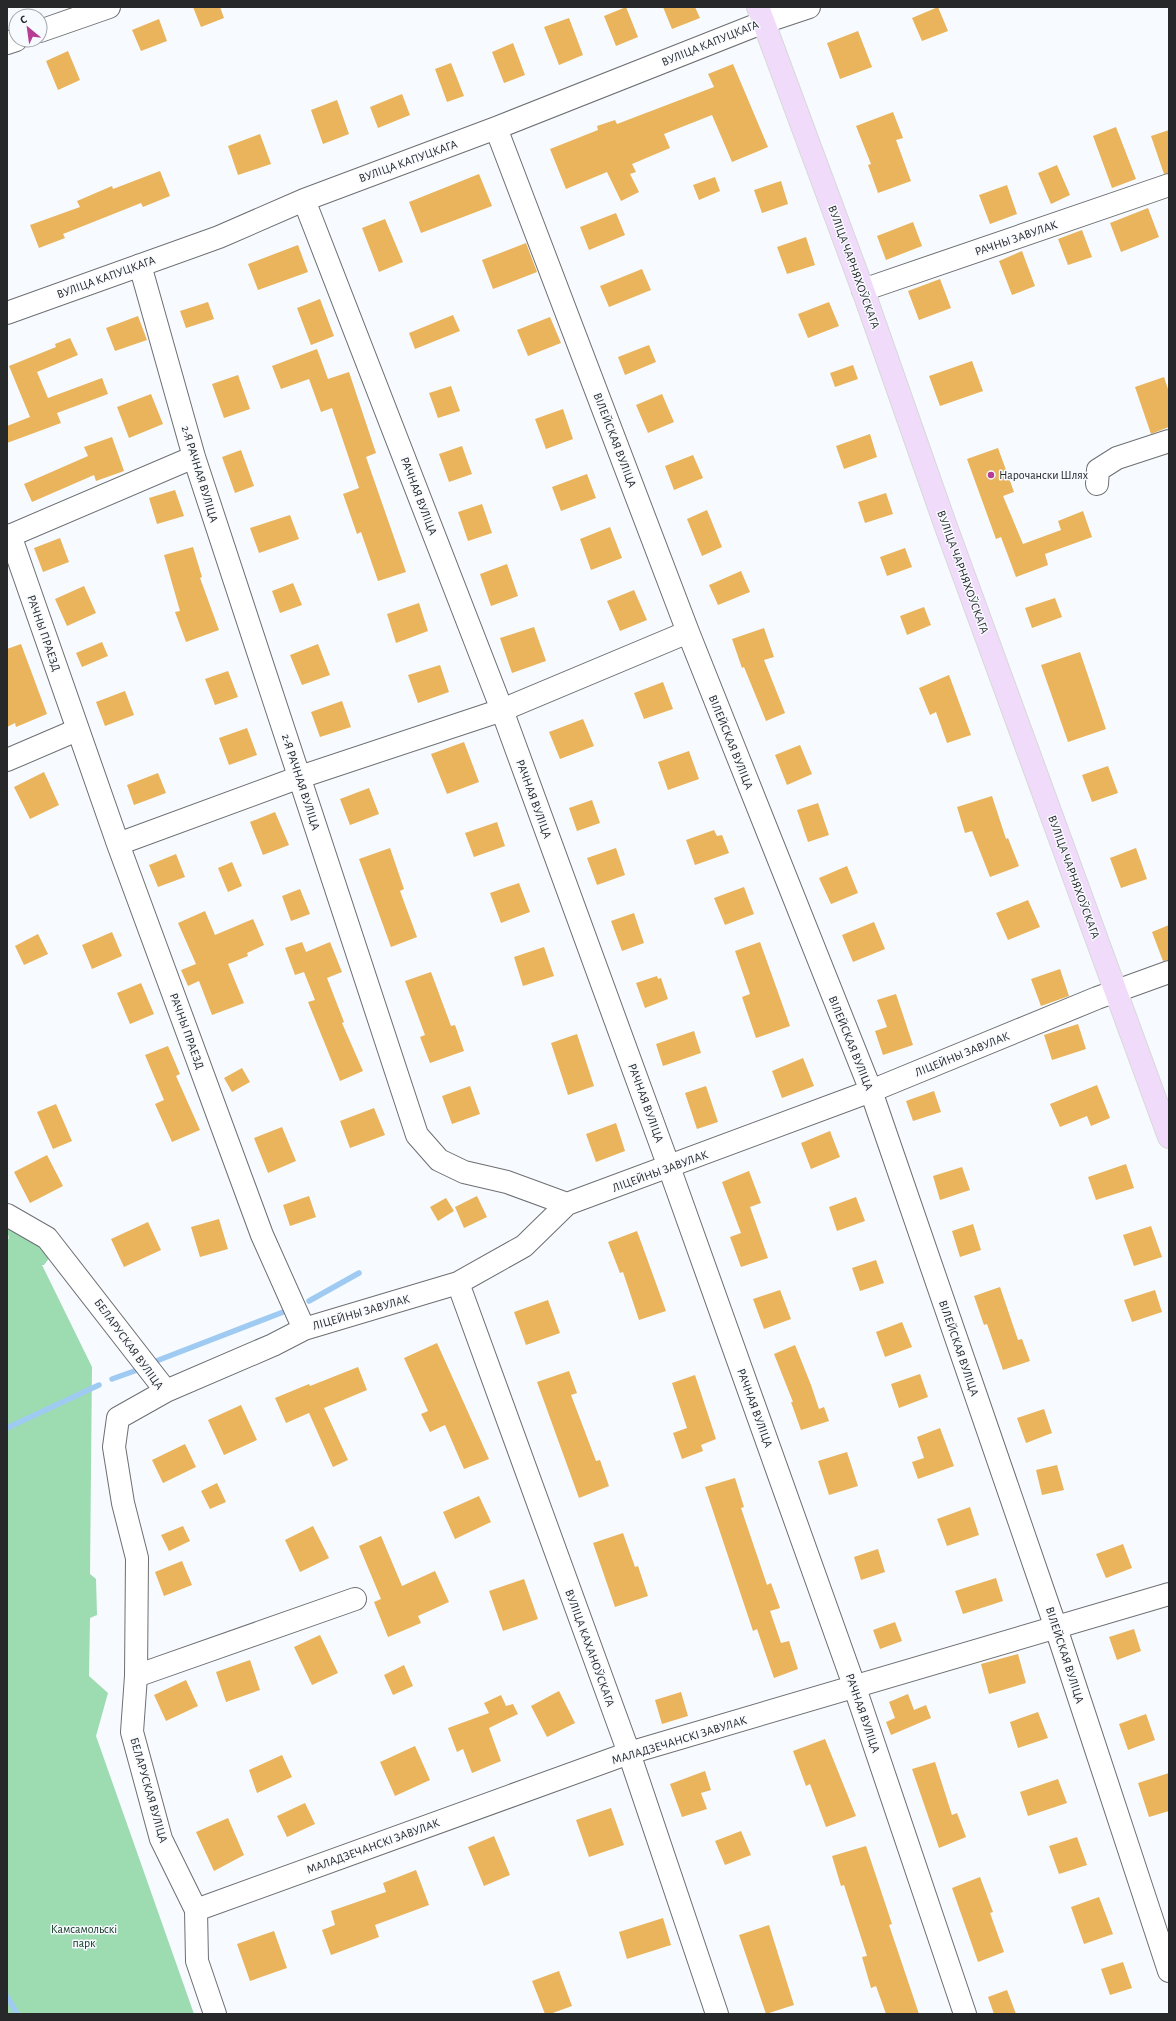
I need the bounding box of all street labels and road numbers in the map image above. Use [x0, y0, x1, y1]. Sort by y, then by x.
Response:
street label: ВУЛІЦА КАПУЦКАГА [660, 18, 760, 68]
street label: ВУЛІЦА КАПУЦКАГА [357, 138, 459, 184]
street label: ВУЛІЦА ЧАРНЯХОЎСКАГА [826, 204, 882, 330]
street label: РАЧНЫ ЗАВУЛАК [973, 218, 1059, 258]
street label: ВУЛІЦА КАПУЦКАГА [55, 254, 157, 300]
street label: ВІЛЕЙСКАЯ ВУЛІЦА [591, 390, 640, 489]
street label: 2-Я РАЧНАЯ ВУЛІЦА [180, 424, 220, 524]
street label: РАЧНАЯ ВУЛІЦА [399, 455, 439, 537]
street label: ВУЛІЦА ЧАРНЯХОЎСКАГА [935, 509, 991, 635]
street label: РАЧНЫ ПРАЕЗД [25, 593, 63, 673]
street label: ВІЛЕЙСКАЯ ВУЛІЦА [707, 693, 756, 791]
street label: 2-Я РАЧНАЯ ВУЛІЦА [280, 732, 322, 832]
street label: РАЧНАЯ ВУЛІЦА [514, 758, 554, 840]
street label: ВУЛІЦА ЧАРНЯХОЎСКАГА [1046, 814, 1102, 940]
street label: РАЧНЫ ПРАЕЗД [168, 991, 206, 1071]
street label: ВІЛЕЙСКАЯ ВУЛІЦА [827, 994, 876, 1092]
street label: ЛІЦЕЙНЫ ЗАВУЛАК [913, 1029, 1011, 1078]
street label: РАЧНАЯ ВУЛІЦА [626, 1062, 666, 1144]
street label: ЛІЦЕЙНЫ ЗАВУЛАК [610, 1147, 709, 1194]
street label: ЛІЦЕЙНЫ ЗАВУЛАК [311, 1291, 411, 1332]
street label: БЕЛАРУСКАЯ ВУЛІЦА [92, 1296, 166, 1392]
street label: ВІЛЕЙСКАЯ ВУЛІЦА [937, 1298, 982, 1398]
street label: РАЧНАЯ ВУЛІЦА [735, 1367, 775, 1449]
street label: ВУЛІЦА КАХАНОЎСКАГА [563, 1588, 617, 1708]
street label: ВІЛЕЙСКАЯ ВУЛІЦА [1044, 1605, 1087, 1705]
street label: РАЧНАЯ ВУЛІЦА [844, 1672, 882, 1754]
street label: МАЛАДЗЕЧАНСКІ ЗАВУЛАК [610, 1714, 748, 1766]
street label: БЕЛАРУСКАЯ ВУЛІЦА [128, 1736, 170, 1844]
street label: МАЛАДЗЕЧАНСКІ ЗАВУЛАК [305, 1816, 441, 1876]

